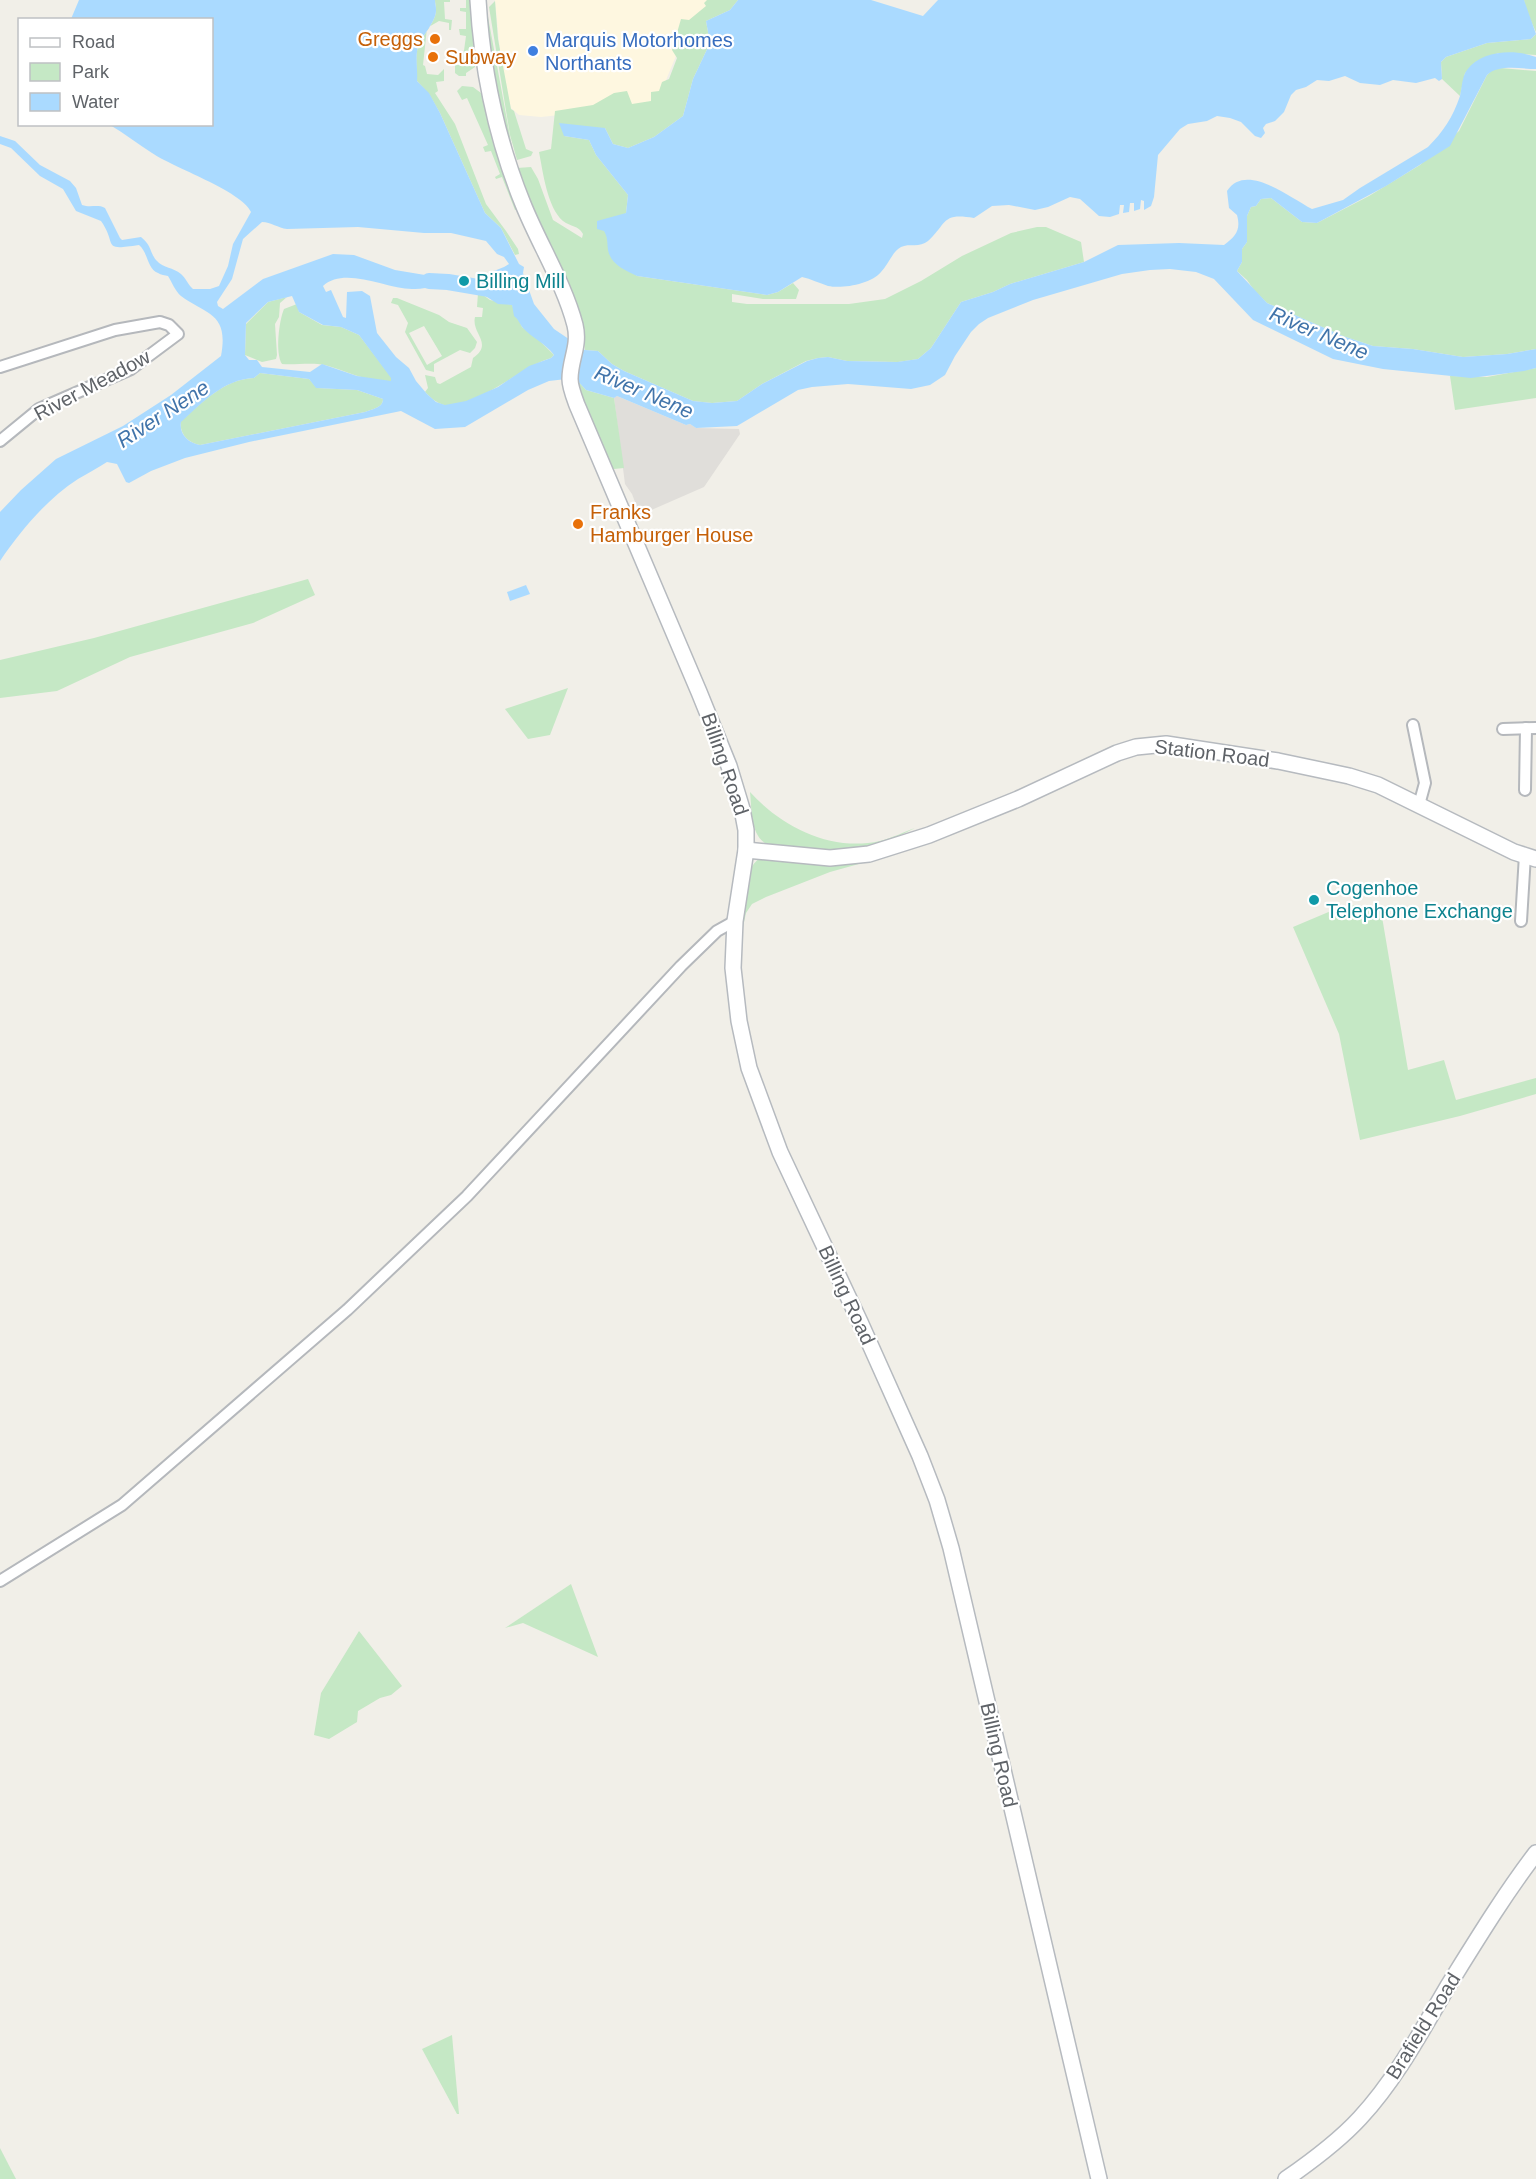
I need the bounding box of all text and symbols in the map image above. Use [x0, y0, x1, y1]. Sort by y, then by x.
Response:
legend [18, 18, 213, 126]
place label: Greggs [357, 28, 423, 50]
place label: Marquis Motorhomes Northants [545, 29, 733, 74]
text: Road [72, 32, 115, 52]
marker: Greggs [428, 32, 442, 46]
marker: Marquis Motorhomes Northants [526, 44, 540, 58]
place label: Subway [445, 46, 516, 68]
marker: Subway [426, 50, 440, 64]
text: Park [72, 62, 110, 82]
text: Water [72, 92, 119, 112]
place label: Billing Mill [476, 270, 565, 292]
marker: Billing Mill [457, 274, 471, 288]
water label: River Nene [1266, 301, 1372, 364]
street label: River Meadow [30, 345, 154, 425]
water label: River Nene [591, 360, 697, 423]
water label: River Nene [112, 375, 213, 452]
place label: Franks Hamburger House [590, 501, 753, 546]
marker: Franks Hamburger House [571, 517, 585, 531]
street label: Billing Road [697, 710, 753, 818]
street label: Station Road [1153, 735, 1271, 771]
place label: Cogenhoe Telephone Exchange [1326, 877, 1513, 922]
marker: Cogenhoe Telephone Exchange [1307, 893, 1321, 907]
street label: Billing Road [814, 1242, 880, 1348]
street label: Billing Road [976, 1701, 1022, 1809]
street label: Brafield Road [1382, 1969, 1464, 2083]

